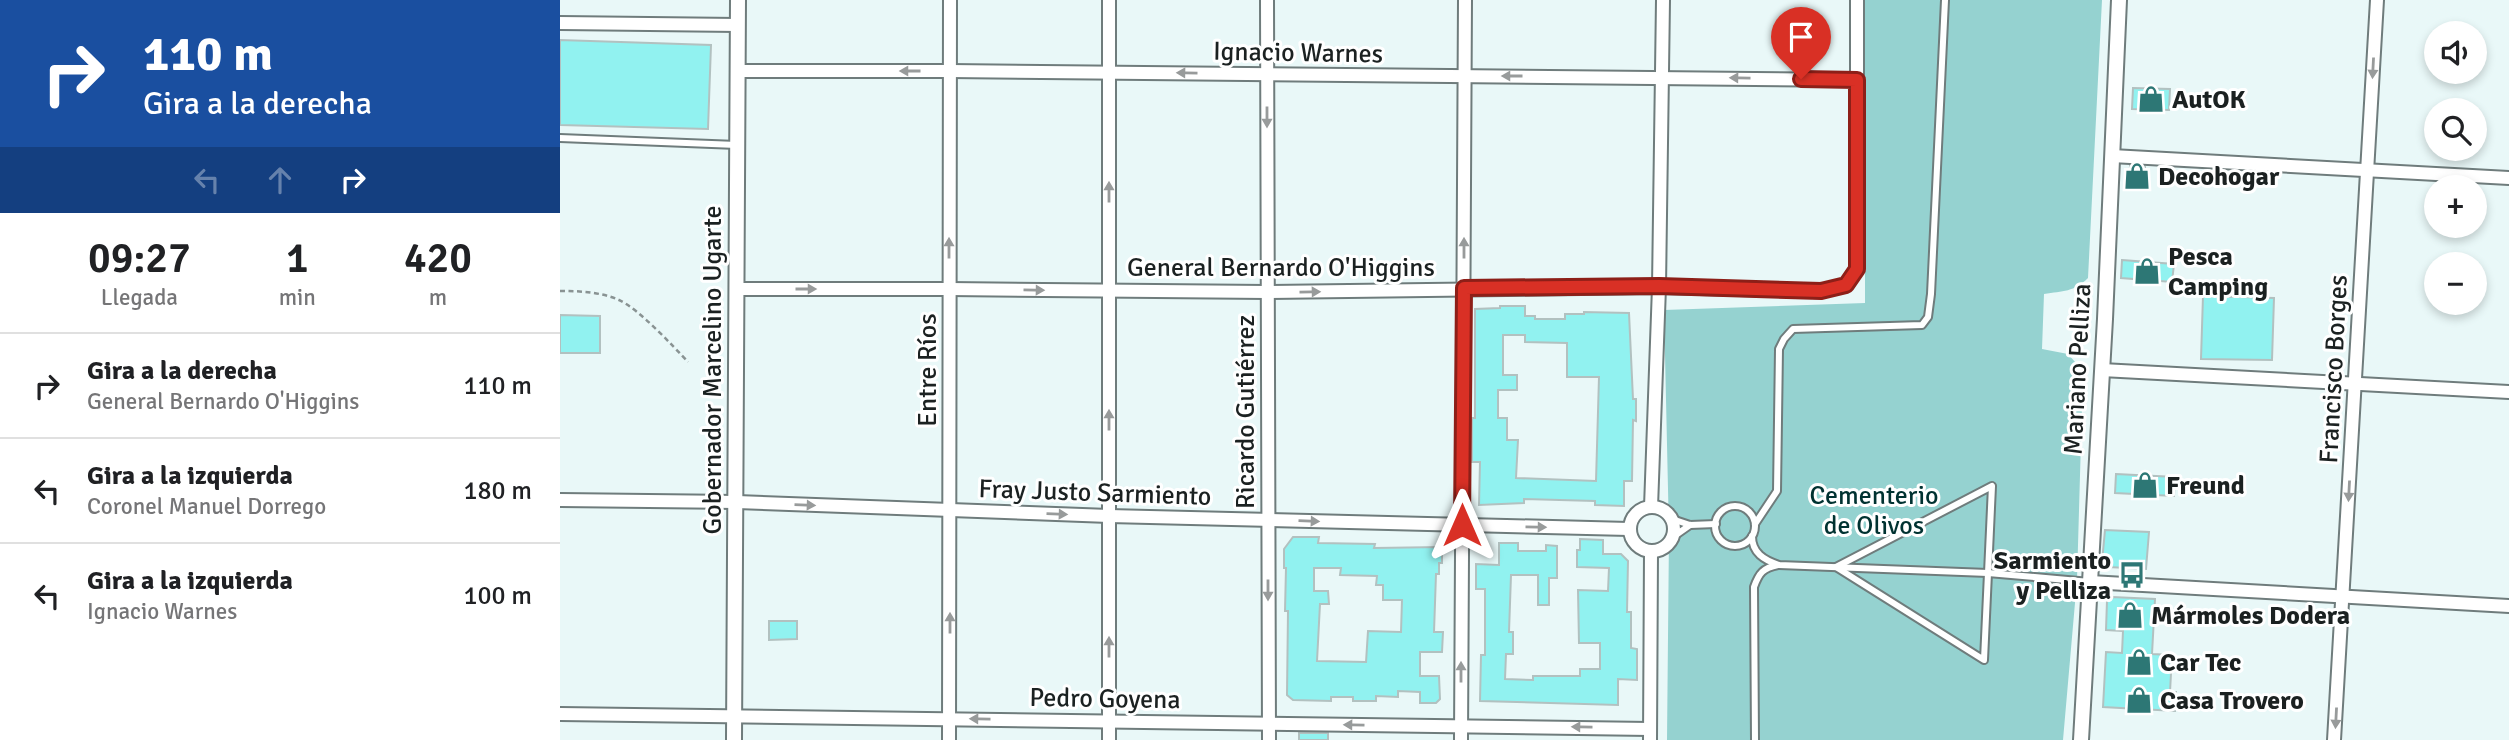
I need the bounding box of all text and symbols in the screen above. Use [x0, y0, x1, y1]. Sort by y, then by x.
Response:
pin [1771, 7, 1831, 79]
icon: arrive [1782, 18, 1820, 56]
map controls [2424, 21, 2487, 315]
button: sound [2424, 21, 2487, 84]
text: 110 m [143, 24, 273, 84]
icon: right [28, 28, 119, 119]
street label: Ignacio Warnes [1213, 36, 1383, 70]
one-way arrow [2367, 57, 2378, 79]
one-way arrow [899, 65, 921, 77]
one-way arrow [1175, 67, 1197, 79]
one-way arrow [1501, 70, 1523, 82]
one-way arrow [1728, 72, 1750, 84]
text: Gira a la derecha [143, 84, 372, 123]
shop icon: AutOK [2136, 84, 2166, 114]
place label: AutOK [2172, 84, 2246, 116]
button: search [2424, 98, 2487, 161]
one-way arrow [1261, 106, 1273, 128]
icon: left [188, 161, 226, 199]
icon: ahead [261, 161, 299, 199]
icon: right [334, 161, 372, 199]
shop icon: Decohogar [2122, 161, 2152, 191]
place label: Decohogar [2158, 161, 2280, 193]
button: + [2424, 175, 2487, 238]
one-way arrow [1103, 181, 1115, 203]
street label: Gobernador Marcelino Ugarte [697, 205, 729, 535]
text: 09:27 [88, 233, 191, 284]
text: 1 [286, 233, 309, 284]
text: 420 [404, 233, 472, 284]
one-way arrow [943, 237, 955, 259]
one-way arrow [1458, 237, 1470, 259]
place label: Pesca Camping [2168, 241, 2268, 303]
street label: General Bernardo O'Higgins [1127, 252, 1435, 284]
button: − [2424, 252, 2487, 315]
shop icon: Pesca Camping [2132, 256, 2162, 286]
street label: Francisco Borges [2313, 274, 2355, 464]
text: Llegada [101, 283, 178, 312]
text: min [279, 283, 316, 312]
text: m [429, 283, 447, 312]
one-way arrow [796, 283, 818, 295]
street label: Mariano Pelliza [2058, 283, 2098, 456]
one-way arrow [1023, 284, 1045, 296]
one-way arrow [1299, 286, 1321, 297]
street label: Entre Ríos [912, 313, 944, 427]
street label: Ricardo Gutiérrez [1230, 315, 1262, 509]
text: Gira a la derecha [87, 355, 277, 387]
icon: right [28, 367, 66, 405]
text: 110 m [463, 370, 532, 402]
text: General Bernardo O'Higgins [87, 387, 359, 416]
one-way arrow [1103, 409, 1115, 431]
text: Gira a la izquierda [87, 460, 293, 492]
shop icon: Freund [2130, 470, 2160, 500]
place label: Freund [2166, 470, 2245, 502]
icon: left [28, 472, 66, 510]
street label: Fray Justo Sarmiento [978, 473, 1212, 513]
text: 180 m [463, 475, 532, 507]
park label: Cementerio de Olivos [1810, 480, 1938, 542]
one-way arrow [2343, 480, 2354, 502]
position arrow [1425, 488, 1499, 562]
text: Coronel Manuel Dorrego [87, 492, 326, 521]
one-way arrow [794, 499, 816, 510]
one-way arrow [1046, 509, 1068, 520]
one-way arrow [1298, 515, 1320, 527]
one-way arrow [1525, 521, 1547, 533]
place label: Sarmiento y Pelliza [1994, 545, 2111, 607]
bus stop icon: Sarmiento y Pelliza [2117, 560, 2147, 590]
text: Gira a la izquierda [87, 565, 293, 597]
icon: left [28, 577, 66, 615]
one-way arrow [1262, 579, 1274, 601]
text: 100 m [463, 580, 532, 612]
text: Ignacio Warnes [87, 597, 237, 626]
shop icon: Mármoles Dodera [2115, 600, 2145, 630]
place label: Mármoles Dodera [2151, 600, 2350, 632]
one-way arrow [944, 612, 956, 634]
one-way arrow [1103, 636, 1115, 658]
shop icon: Car Tec [2124, 647, 2154, 677]
place label: Car Tec [2160, 647, 2241, 679]
one-way arrow [1455, 661, 1467, 683]
street label: Pedro Goyena [1029, 682, 1181, 716]
shop icon: Casa Trovero [2124, 685, 2154, 715]
place label: Casa Trovero [2160, 685, 2304, 717]
one-way arrow [2330, 707, 2341, 729]
one-way arrow [968, 713, 990, 725]
one-way arrow [1343, 720, 1365, 731]
one-way arrow [1570, 722, 1592, 733]

